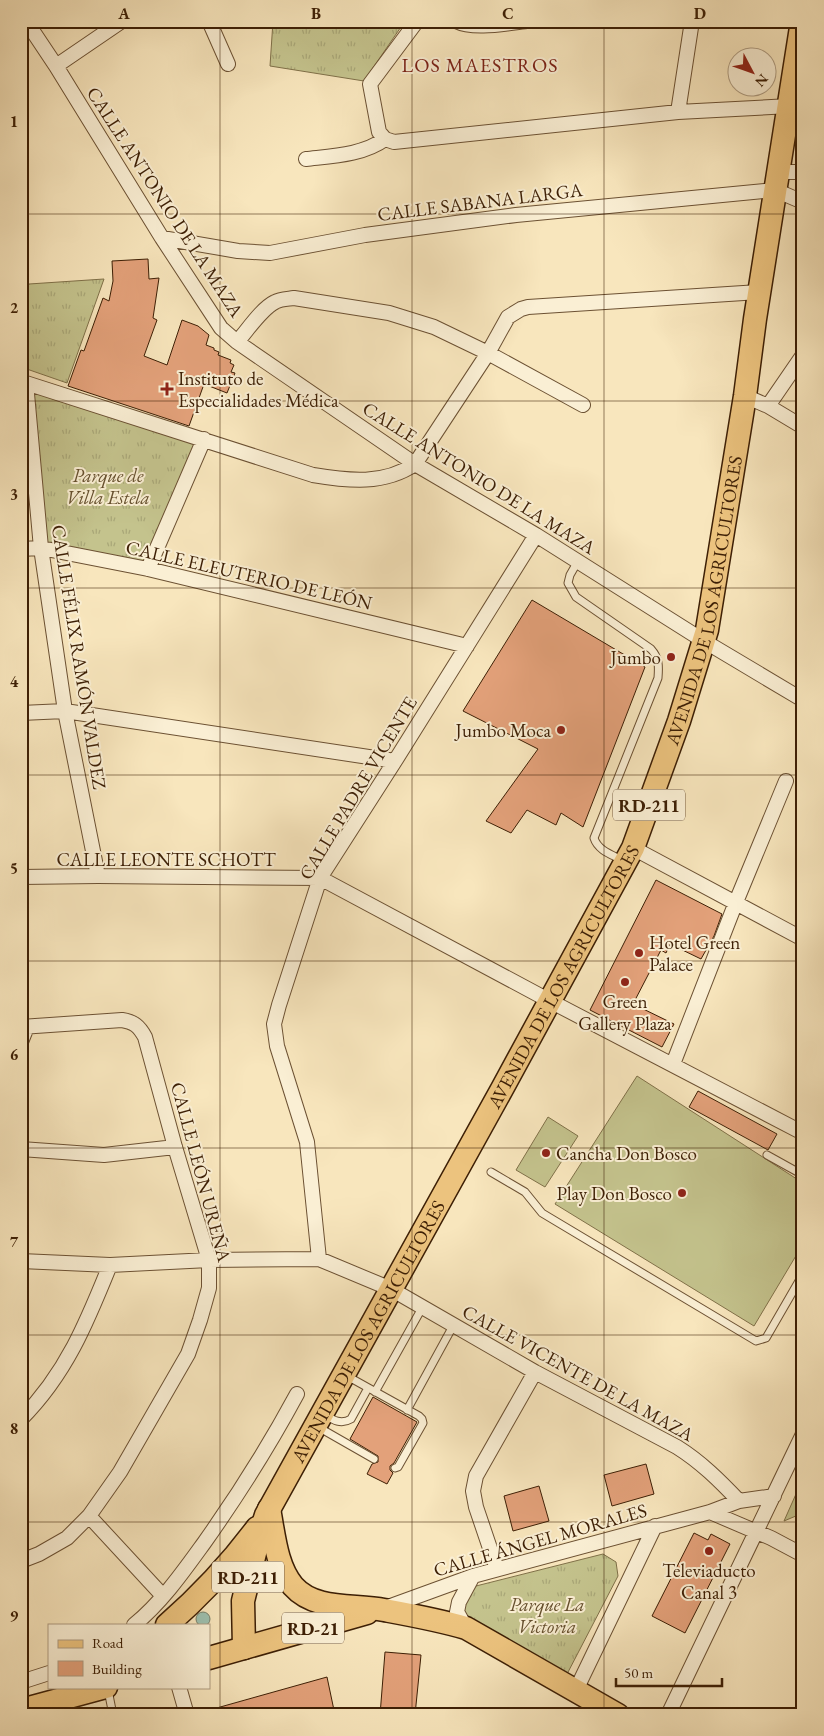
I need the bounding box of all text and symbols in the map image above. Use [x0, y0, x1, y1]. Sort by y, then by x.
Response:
text: A [117, 3, 130, 24]
text: B [311, 3, 321, 24]
text: C [502, 3, 514, 24]
text: D [694, 3, 706, 24]
north arrow [726, 48, 776, 98]
district label: LOS MAESTROS [402, 52, 558, 78]
text: N [751, 70, 772, 91]
street label: CALLE ANTONIO DE LA MAZA [81, 82, 249, 323]
text: 1 [10, 111, 18, 132]
street label: CALLE SABANA LARGA [376, 177, 585, 227]
text: 2 [10, 297, 19, 318]
place label: Instituto de Especialidades Médica [178, 366, 339, 413]
marker: Instituto de Especialidades Médica [160, 382, 174, 396]
street label: CALLE ANTONIO DE LA MAZA [358, 396, 601, 561]
street label: AVENIDA DE LOS AGRICULTORES [659, 454, 748, 749]
park label: Parque de Villa Estela [66, 463, 150, 510]
text: 3 [10, 484, 18, 505]
street label: CALLE FÉLIX RAMÓN VALDEZ [46, 523, 112, 792]
street label: CALLE ELEUTERIO DE LEÓN [123, 534, 375, 616]
place label: Jumbo [609, 645, 661, 670]
marker: Jumbo [665, 651, 677, 663]
text: 4 [10, 671, 19, 692]
street label: CALLE PADRE VICENTE [293, 691, 423, 884]
place label: Jumbo Moca [454, 718, 551, 743]
marker: Jumbo Moca [555, 724, 567, 736]
road number: RD-211 [613, 790, 685, 820]
street label: AVENIDA DE LOS AGRICULTORES [481, 840, 645, 1114]
street label: CALLE LEONTE SCHOTT [56, 847, 276, 872]
text: 5 [10, 858, 18, 879]
place label: Hotel Green Palace [649, 930, 740, 977]
marker: Hotel Green Palace [633, 947, 645, 959]
marker: Green Gallery Plaza [619, 976, 631, 988]
place label: Green Gallery Plaza [578, 989, 672, 1036]
text: 6 [10, 1044, 19, 1065]
street label: CALLE LEÓN UREÑA [165, 1079, 237, 1265]
place label: Cancha Don Bosco [556, 1141, 697, 1166]
marker: Cancha Don Bosco [540, 1147, 552, 1159]
place label: Play Don Bosco [556, 1181, 672, 1206]
marker: Play Don Bosco [676, 1187, 688, 1199]
street label: AVENIDA DE LOS AGRICULTORES [285, 1196, 451, 1468]
text: 7 [10, 1231, 19, 1252]
street label: CALLE VICENTE DE LA MAZA [458, 1299, 699, 1448]
text: 8 [10, 1418, 18, 1439]
street label: CALLE ÁNGEL MORALES [430, 1498, 650, 1582]
marker: Televiaducto Canal 3 [703, 1545, 715, 1557]
place label: Televiaducto Canal 3 [662, 1558, 756, 1605]
road number: RD-211 [212, 1561, 284, 1592]
park label: Parque La Victoria [509, 1592, 585, 1639]
text: 9 [10, 1605, 19, 1626]
road number: RD-21 [282, 1612, 344, 1644]
legend [48, 1624, 210, 1688]
text: Road [92, 1633, 124, 1652]
scale bar [616, 1656, 723, 1688]
text: Building [92, 1659, 142, 1678]
text: 50 m [624, 1663, 653, 1682]

